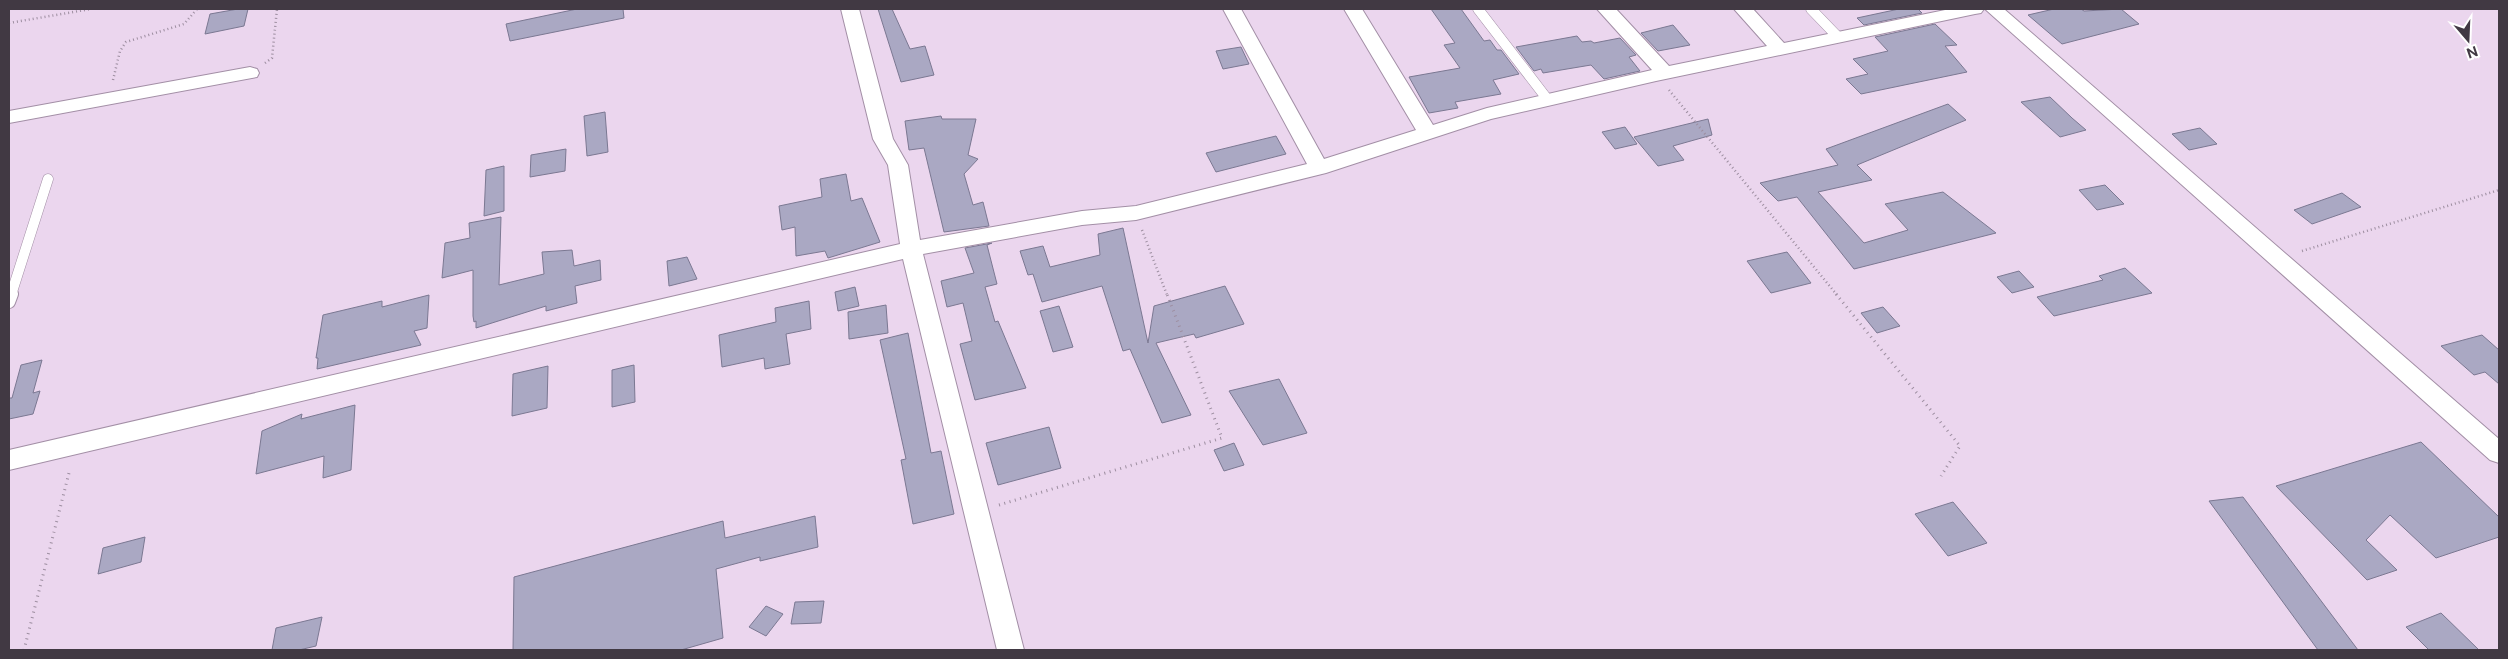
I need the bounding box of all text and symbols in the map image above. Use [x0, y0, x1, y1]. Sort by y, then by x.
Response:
north arrow [2443, 15, 2493, 65]
text: N [2464, 43, 2480, 62]

